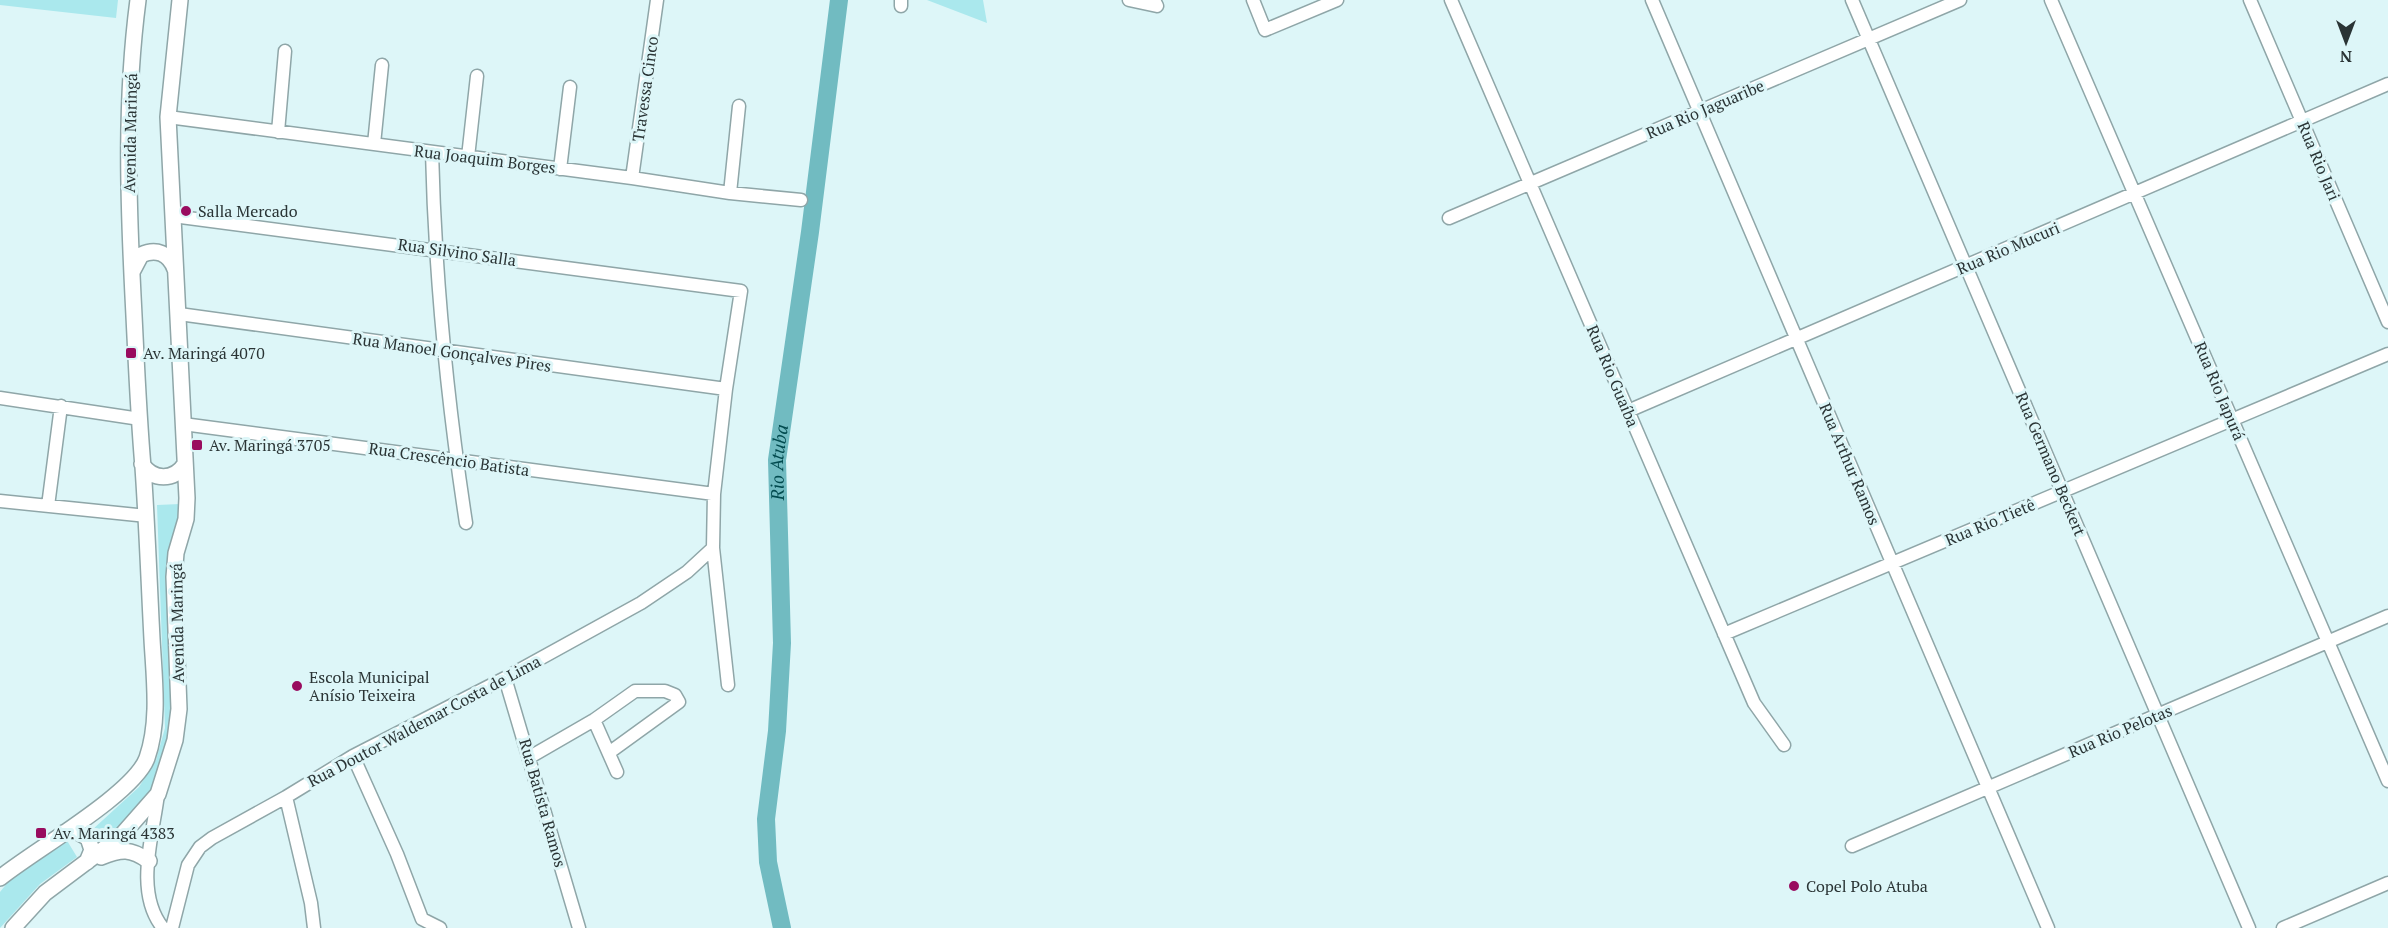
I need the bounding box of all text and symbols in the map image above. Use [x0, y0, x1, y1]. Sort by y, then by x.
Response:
north arrow [2316, 12, 2376, 72]
street label: Travessa Cinco [627, 35, 663, 143]
text: N [2340, 46, 2352, 68]
street label: Avenida Maringá [118, 73, 142, 193]
street label: Rua Rio Jaguaribe [1643, 74, 1767, 144]
street label: Rua Rio Jari [2293, 118, 2346, 204]
street label: Rua Joaquim Borges [413, 139, 557, 179]
place label: Salla Mercado [198, 200, 298, 222]
marker: Salla Mercado [179, 204, 193, 218]
street label: Rua Rio Mucuri [1953, 216, 2063, 280]
street label: Rua Silvino Salla [397, 233, 517, 271]
street label: Rua Rio Guaíba [1582, 322, 1644, 430]
street label: Rua Manoel Gonçalves Pires [351, 327, 553, 377]
street label: Rua Rio Japurá [2189, 338, 2251, 444]
place label: Av. Maringá 4070 [143, 342, 265, 364]
marker: Av. Maringá 4070 [124, 346, 138, 360]
street label: Rua Germano Beckert [2011, 389, 2091, 539]
street label: Rua Arthur Ramos [1814, 400, 1886, 528]
water label: Rio Atuba [764, 423, 793, 502]
place label: Av. Maringá 3705 [209, 434, 331, 456]
street label: Rua Crescêncio Batista [367, 437, 531, 481]
marker: Av. Maringá 3705 [190, 438, 204, 452]
street label: Rua Rio Tietê [1942, 493, 2038, 551]
street label: Avenida Maringá [165, 563, 189, 683]
street label: Rua Doutor Waldemar Costa de Lima [304, 650, 544, 792]
place label: Escola Municipal Anísio Teixeira [309, 666, 430, 706]
marker: Escola Municipal Anísio Teixeira [290, 679, 304, 693]
street label: Rua Rio Pelotas [2065, 699, 2175, 763]
street label: Rua Batista Ramos [514, 736, 572, 870]
place label: Av. Maringá 4383 [53, 822, 175, 844]
marker: Av. Maringá 4383 [34, 826, 48, 840]
place label: Copel Polo Atuba [1806, 875, 1928, 897]
marker: Copel Polo Atuba [1787, 879, 1801, 893]

